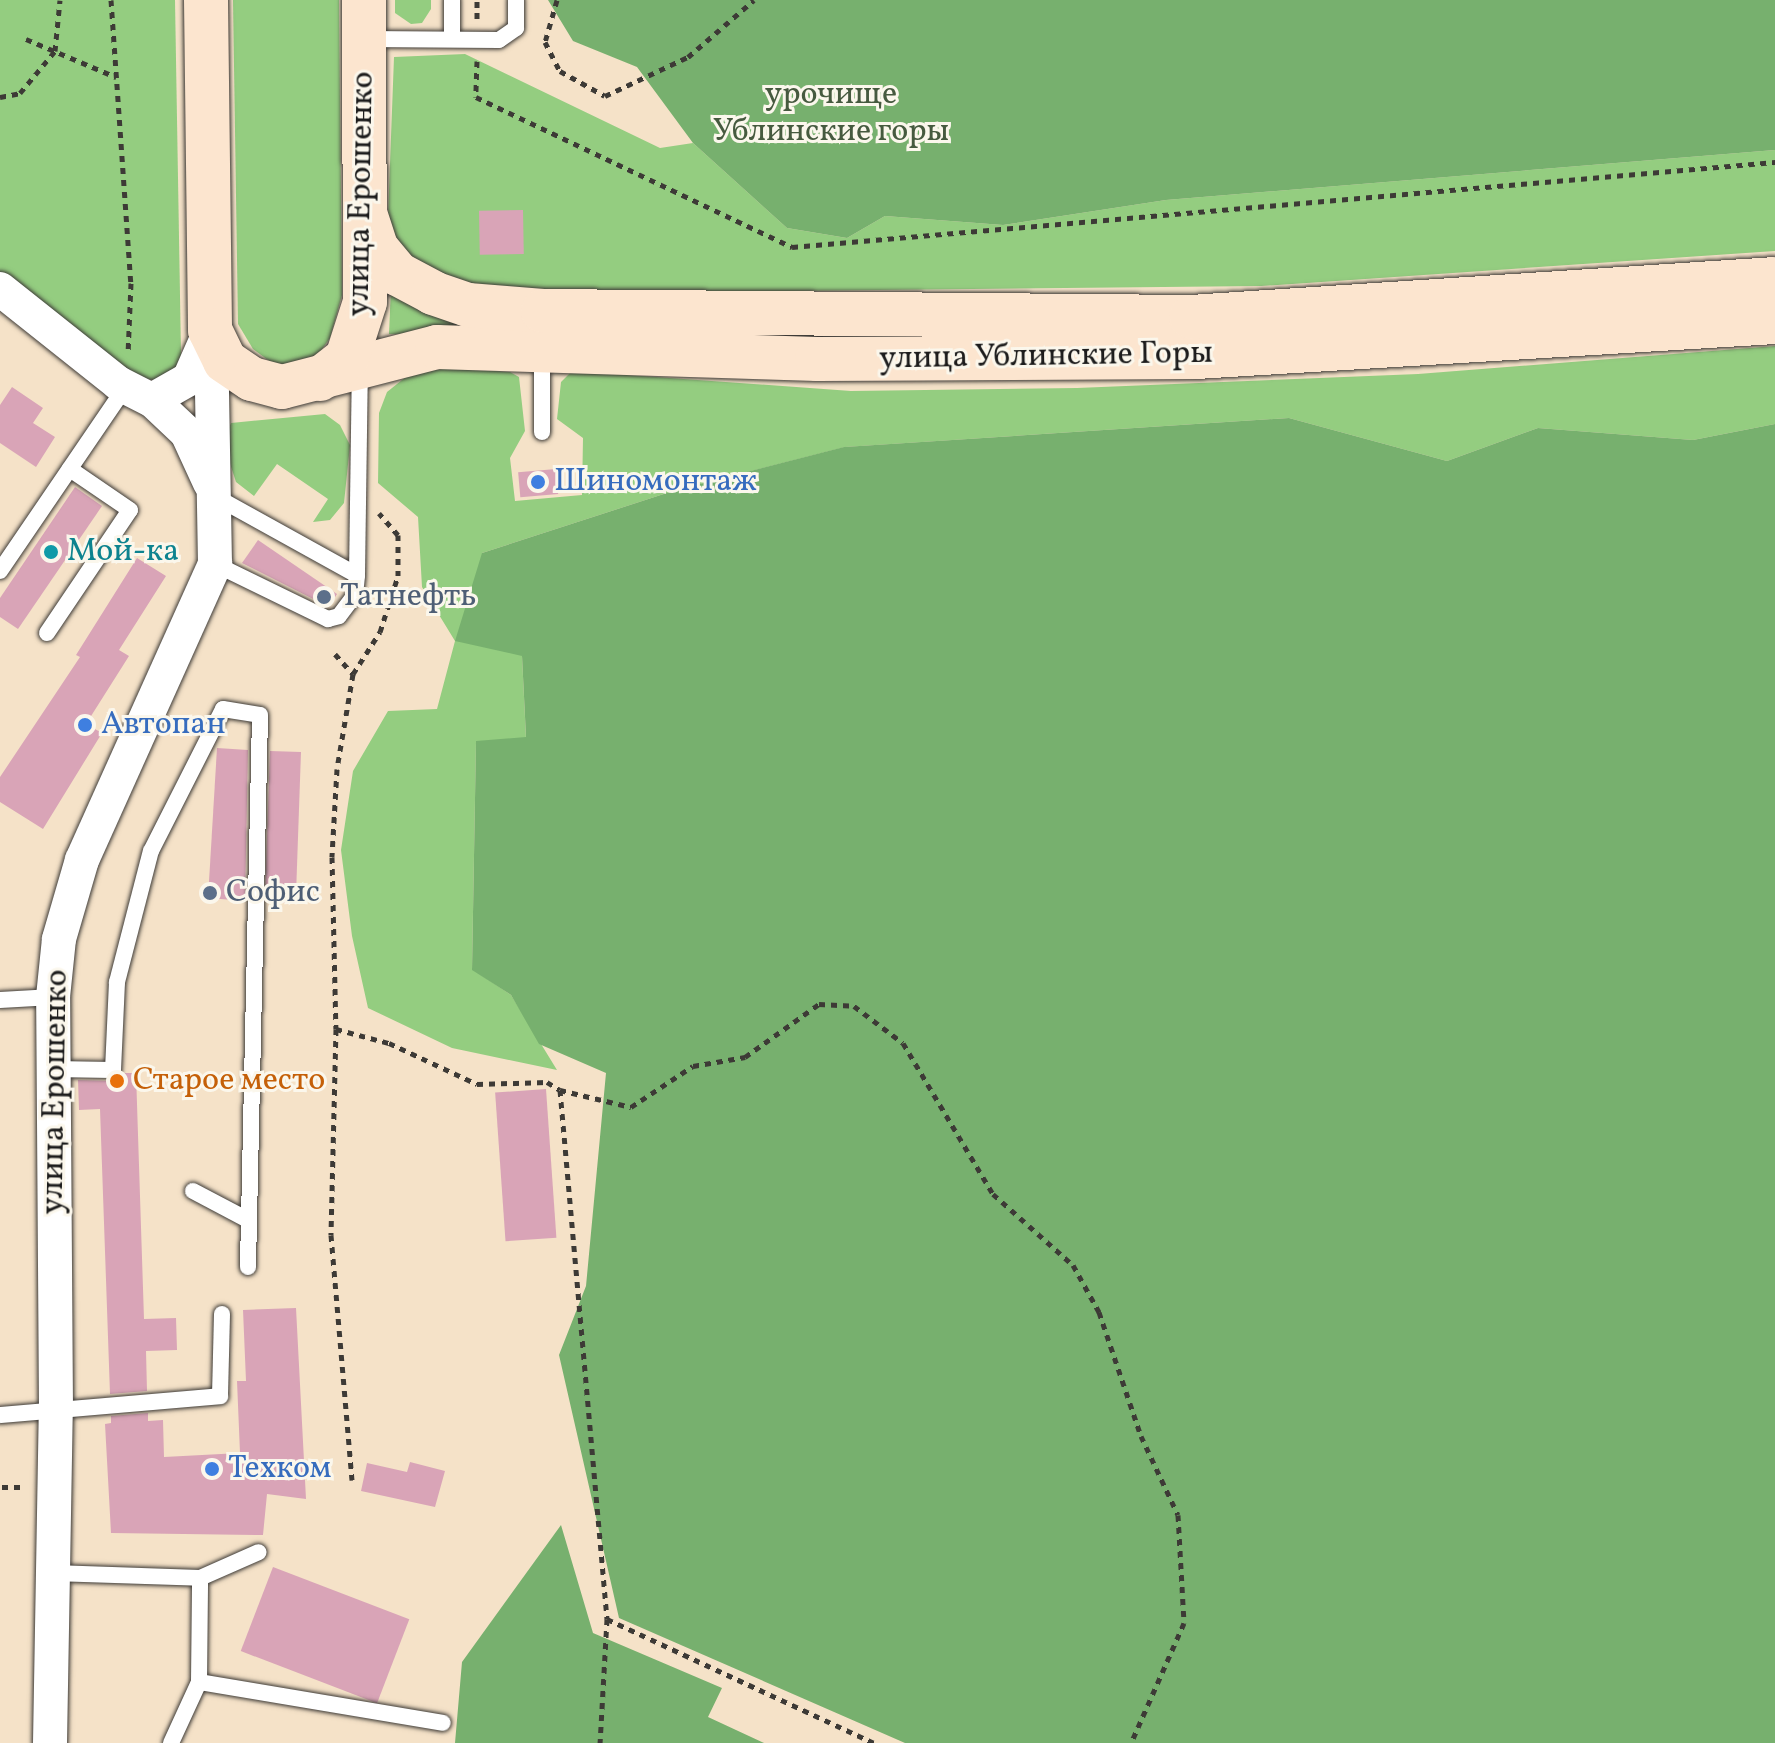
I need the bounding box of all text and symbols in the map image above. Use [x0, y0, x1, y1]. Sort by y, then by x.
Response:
street label: улица Ерошенко [341, 71, 383, 317]
park label: урочище Ублинские горы [713, 77, 949, 152]
street label: улица Ублинские Горы [879, 335, 1213, 379]
place label: Шиномонтаж [554, 463, 757, 501]
marker: Шиномонтаж [529, 473, 547, 491]
place label: Мой-ка [67, 533, 179, 571]
marker: Мой-ка [42, 543, 60, 561]
place label: Татнефть [340, 578, 476, 616]
marker: Татнефть [315, 588, 333, 606]
place label: Автопан [101, 706, 226, 744]
marker: Автопан [76, 716, 94, 734]
place label: Софис [226, 874, 320, 912]
marker: Софис [201, 884, 219, 902]
street label: улица Ерошенко [35, 969, 77, 1215]
place label: Старое место [133, 1062, 325, 1100]
marker: Старое место [108, 1072, 126, 1090]
place label: Техком [228, 1450, 331, 1488]
marker: Техком [203, 1460, 221, 1478]

